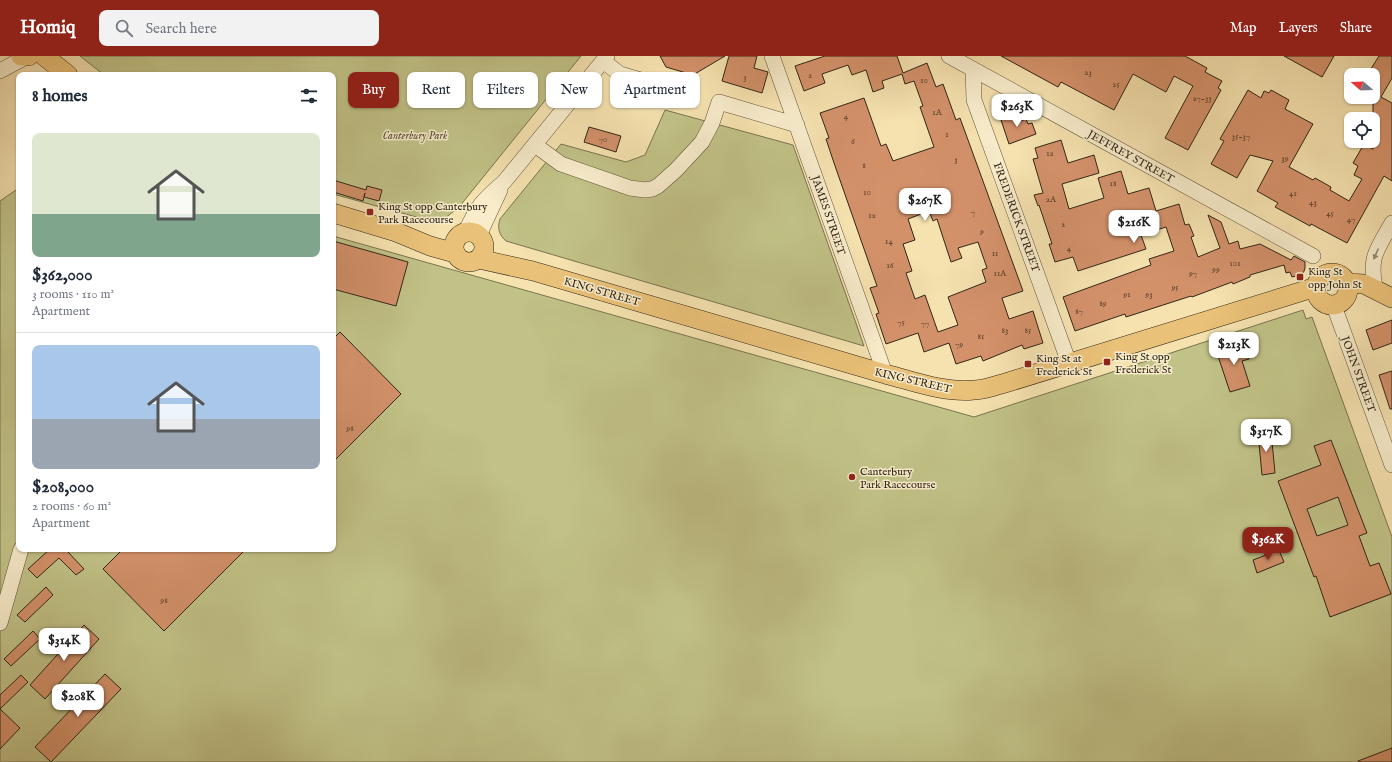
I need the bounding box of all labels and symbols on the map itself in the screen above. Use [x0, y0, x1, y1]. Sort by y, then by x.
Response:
house number: 23 [1084, 67, 1092, 78]
north arrow [1344, 68, 1380, 104]
house number: 2 [808, 70, 812, 81]
house number: 3 [743, 72, 747, 83]
house number: 10 [920, 75, 928, 86]
house number: 25 [1112, 79, 1120, 90]
house number: 27-33 [1192, 93, 1212, 104]
pin: $263K [989, 94, 1045, 128]
house number: 1A [932, 107, 943, 118]
house number: 4 [844, 111, 849, 122]
street label: JEFFREY STREET [1083, 126, 1176, 187]
park label: Canterbury Park [383, 129, 448, 143]
house number: 1 [945, 129, 949, 140]
house number: 35-37 [1232, 131, 1250, 142]
house number: 70 [599, 134, 607, 145]
house number: 6 [851, 136, 855, 147]
house number: 12 [1046, 148, 1054, 159]
house number: 39 [1281, 153, 1289, 164]
house number: 3 [954, 154, 958, 165]
house number: 8 [862, 160, 866, 171]
street label: FREDERICK STREET [990, 161, 1042, 274]
street label: JAMES STREET [807, 172, 848, 257]
house number: 18 [1110, 178, 1117, 189]
house number: 10 [863, 187, 871, 198]
pin: $267K [897, 188, 953, 222]
house number: 41 [1289, 188, 1297, 199]
house number: 2A [1046, 194, 1057, 205]
house number: 43 [1309, 197, 1317, 208]
place label: King St opp Canterbury Park Racecourse [378, 200, 488, 227]
marker: King St opp Canterbury Park Racecourse [365, 207, 375, 217]
house number: 7 [971, 207, 975, 218]
house number: 45 [1326, 208, 1335, 219]
house number: 12 [868, 210, 876, 221]
pin: $216K [1106, 210, 1162, 244]
house number: 47 [1347, 214, 1355, 225]
house number: 2 [1061, 219, 1065, 230]
house number: 9 [979, 226, 984, 237]
house number: 14 [885, 236, 893, 247]
house number: 4 [1067, 243, 1072, 254]
house number: 11 [992, 248, 998, 259]
one-way arrow [1372, 248, 1379, 260]
house number: 101 [1229, 258, 1241, 269]
house number: 16 [886, 260, 894, 271]
house number: 99 [1211, 264, 1220, 275]
place label: King St opp John St [1308, 265, 1362, 292]
house number: 11A [994, 268, 1007, 279]
house number: 97 [1188, 268, 1197, 279]
marker: King St opp John St [1295, 272, 1305, 282]
street label: KING STREET [562, 274, 641, 309]
house number: 95 [1170, 282, 1179, 293]
house number: 91 [1122, 289, 1131, 300]
house number: 93 [1144, 289, 1153, 300]
house number: 89 [1099, 298, 1107, 309]
house number: 87 [1075, 306, 1083, 317]
house number: 75 [897, 317, 905, 328]
house number: 77 [921, 318, 929, 329]
house number: 83 [1002, 325, 1008, 336]
house number: 85 [1025, 325, 1032, 336]
house number: 81 [978, 331, 984, 342]
pin: $213K [1206, 332, 1262, 366]
street label: JOHN STREET [1337, 333, 1378, 414]
house number: 79 [955, 339, 963, 350]
place label: King St opp Frederick St [1115, 350, 1171, 377]
place label: King St at Frederick St [1036, 352, 1092, 379]
marker: King St opp Frederick St [1102, 357, 1112, 367]
marker: King St at Frederick St [1023, 359, 1033, 369]
street label: KING STREET [873, 365, 953, 397]
pin: $317K [1238, 419, 1294, 453]
house number: 98 [345, 423, 354, 434]
place label: Canterbury Park Racecourse [860, 465, 935, 492]
marker: Canterbury Park Racecourse [847, 472, 857, 482]
pin: $362K [1240, 527, 1296, 561]
house number: 98 [159, 595, 168, 606]
pin: $314K [36, 628, 92, 662]
pin: $208K [50, 684, 106, 718]

